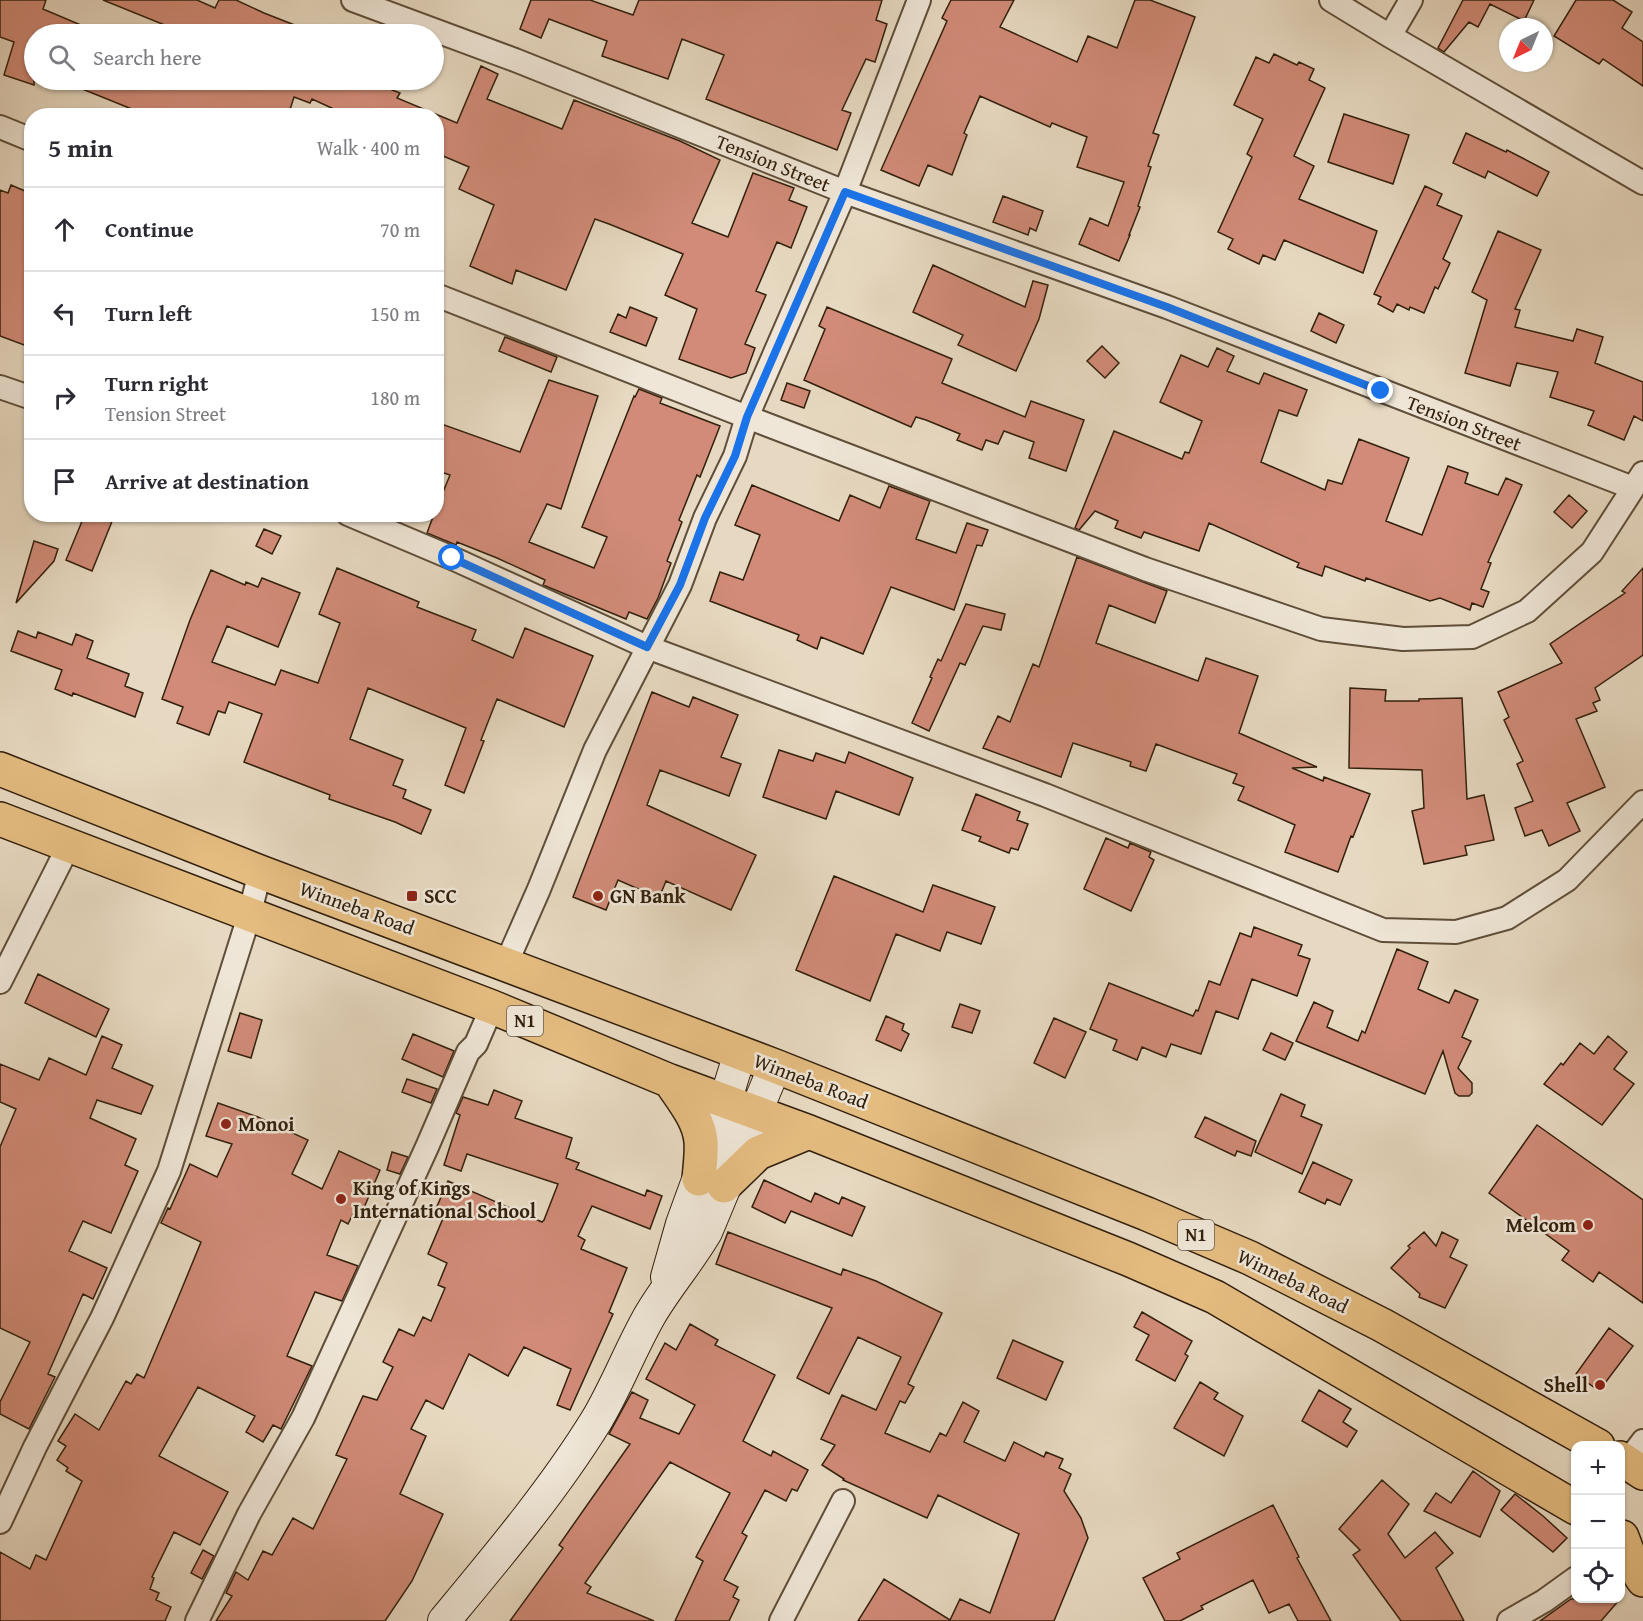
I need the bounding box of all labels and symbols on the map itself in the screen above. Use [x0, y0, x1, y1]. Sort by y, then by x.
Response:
north arrow [1499, 18, 1553, 72]
street label: Tension Street [712, 126, 835, 199]
route end [1367, 377, 1393, 403]
street label: Tension Street [1402, 387, 1526, 458]
route start [438, 544, 464, 570]
street label: Winneba Road [296, 873, 419, 942]
place label: SCC [424, 881, 457, 910]
place label: GN Bank [610, 881, 686, 910]
marker: SCC [405, 889, 419, 903]
marker: GN Bank [591, 889, 605, 903]
road number: N1 [507, 1006, 543, 1036]
street label: Winneba Road [750, 1045, 873, 1116]
place label: Monoi [238, 1109, 295, 1138]
marker: Monoi [219, 1117, 233, 1131]
place label: King of Kings International School [353, 1173, 536, 1225]
marker: King of Kings International School [334, 1192, 348, 1206]
place label: Melcom [1506, 1210, 1576, 1239]
marker: Melcom [1581, 1218, 1595, 1232]
road number: N1 [1178, 1220, 1214, 1250]
street label: Winneba Road [1233, 1241, 1354, 1320]
place label: Shell [1543, 1370, 1588, 1399]
marker: Shell [1593, 1378, 1607, 1392]

